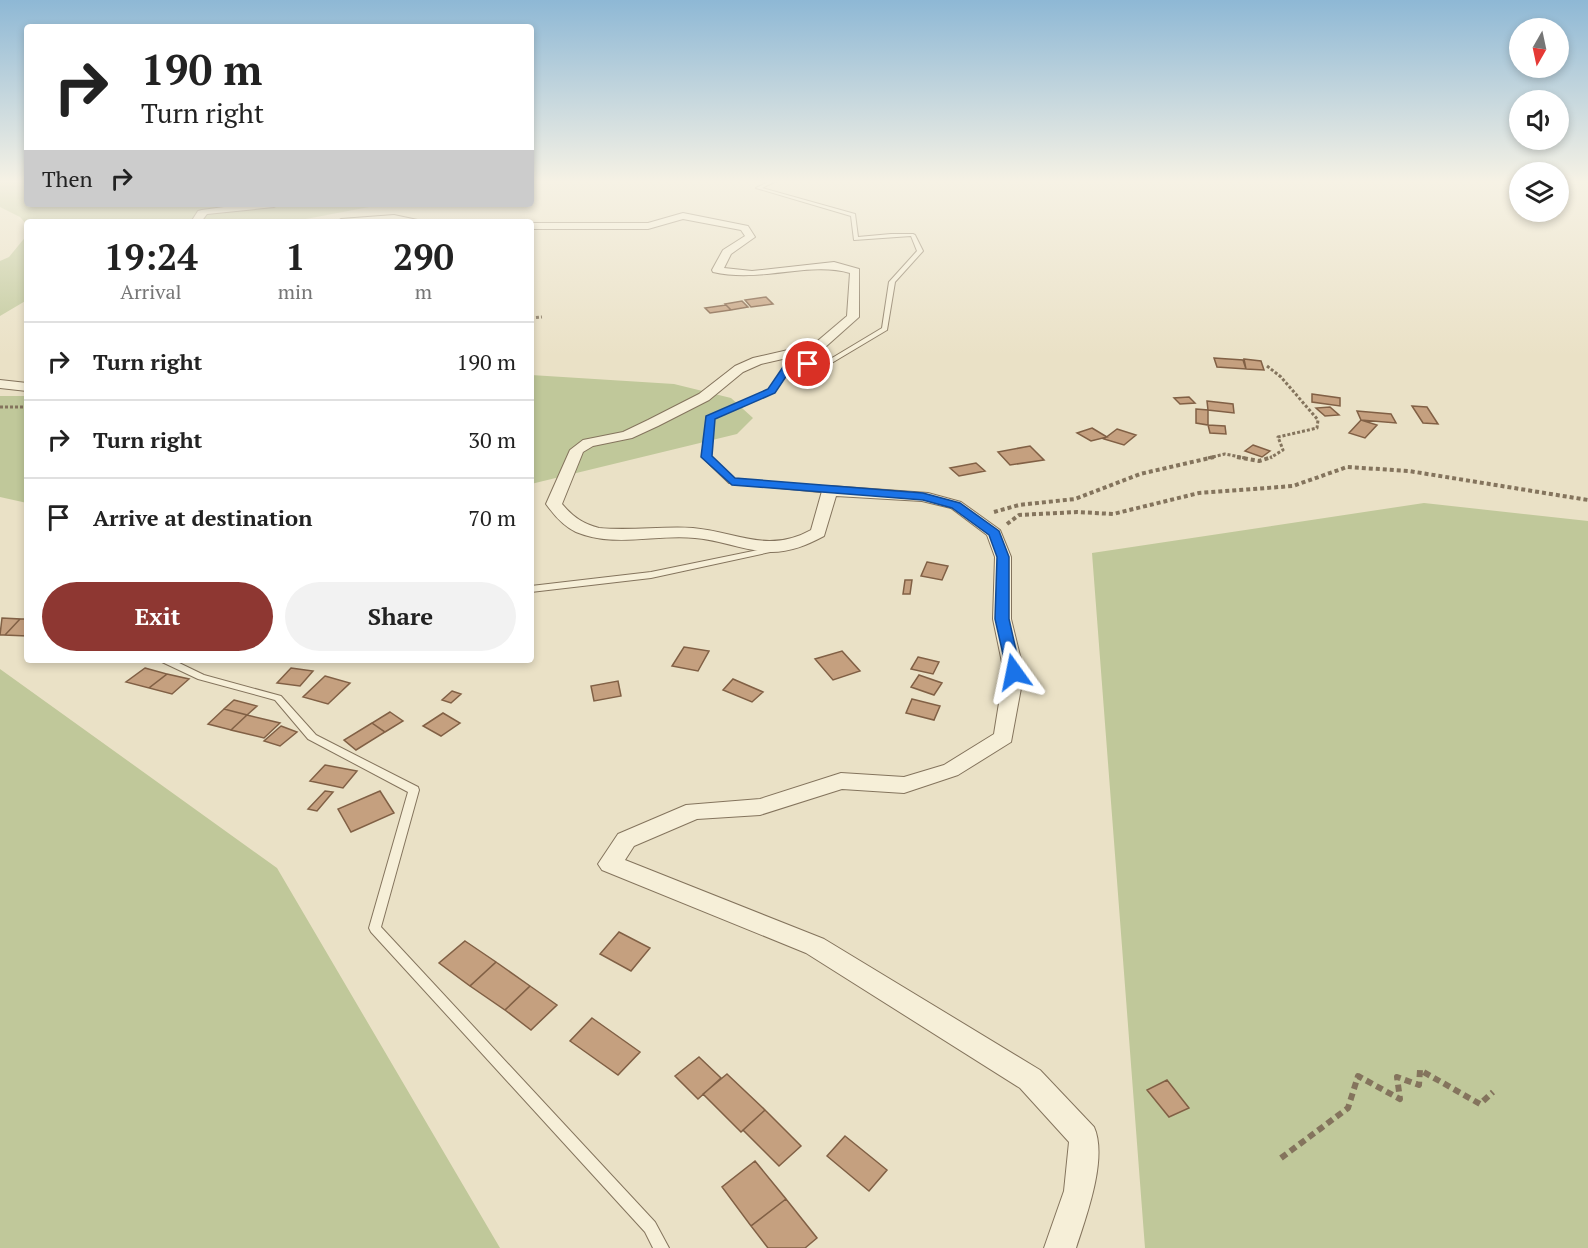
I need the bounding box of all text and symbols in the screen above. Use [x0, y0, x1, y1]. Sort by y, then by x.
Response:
north arrow [1509, 18, 1569, 78]
map controls [1509, 18, 1569, 222]
text: 190 m [141, 41, 262, 97]
icon: right [42, 48, 120, 126]
button: sound [1509, 90, 1569, 150]
text: Turn right [141, 95, 264, 131]
icon: right [105, 162, 138, 195]
button: layers [1509, 162, 1569, 222]
text: Then [42, 164, 93, 193]
text: 19:24 [104, 233, 198, 280]
text: 1 [285, 233, 306, 280]
text: 290 [393, 233, 454, 280]
text: Arrival [120, 278, 182, 305]
text: min [278, 278, 313, 305]
text: m [415, 278, 432, 305]
pin [782, 338, 833, 389]
icon: right [42, 345, 75, 378]
text: Turn right [93, 347, 202, 376]
text: 190 m [456, 347, 516, 376]
icon: arrive [791, 347, 824, 380]
icon: right [42, 423, 75, 456]
text: Turn right [93, 425, 202, 454]
text: 30 m [468, 425, 516, 454]
icon: arrive [42, 501, 75, 534]
text: Arrive at destination [93, 503, 312, 532]
text: 70 m [468, 503, 516, 532]
button: Exit [42, 582, 273, 651]
button: Share [285, 582, 516, 651]
position arrow [982, 640, 1046, 704]

